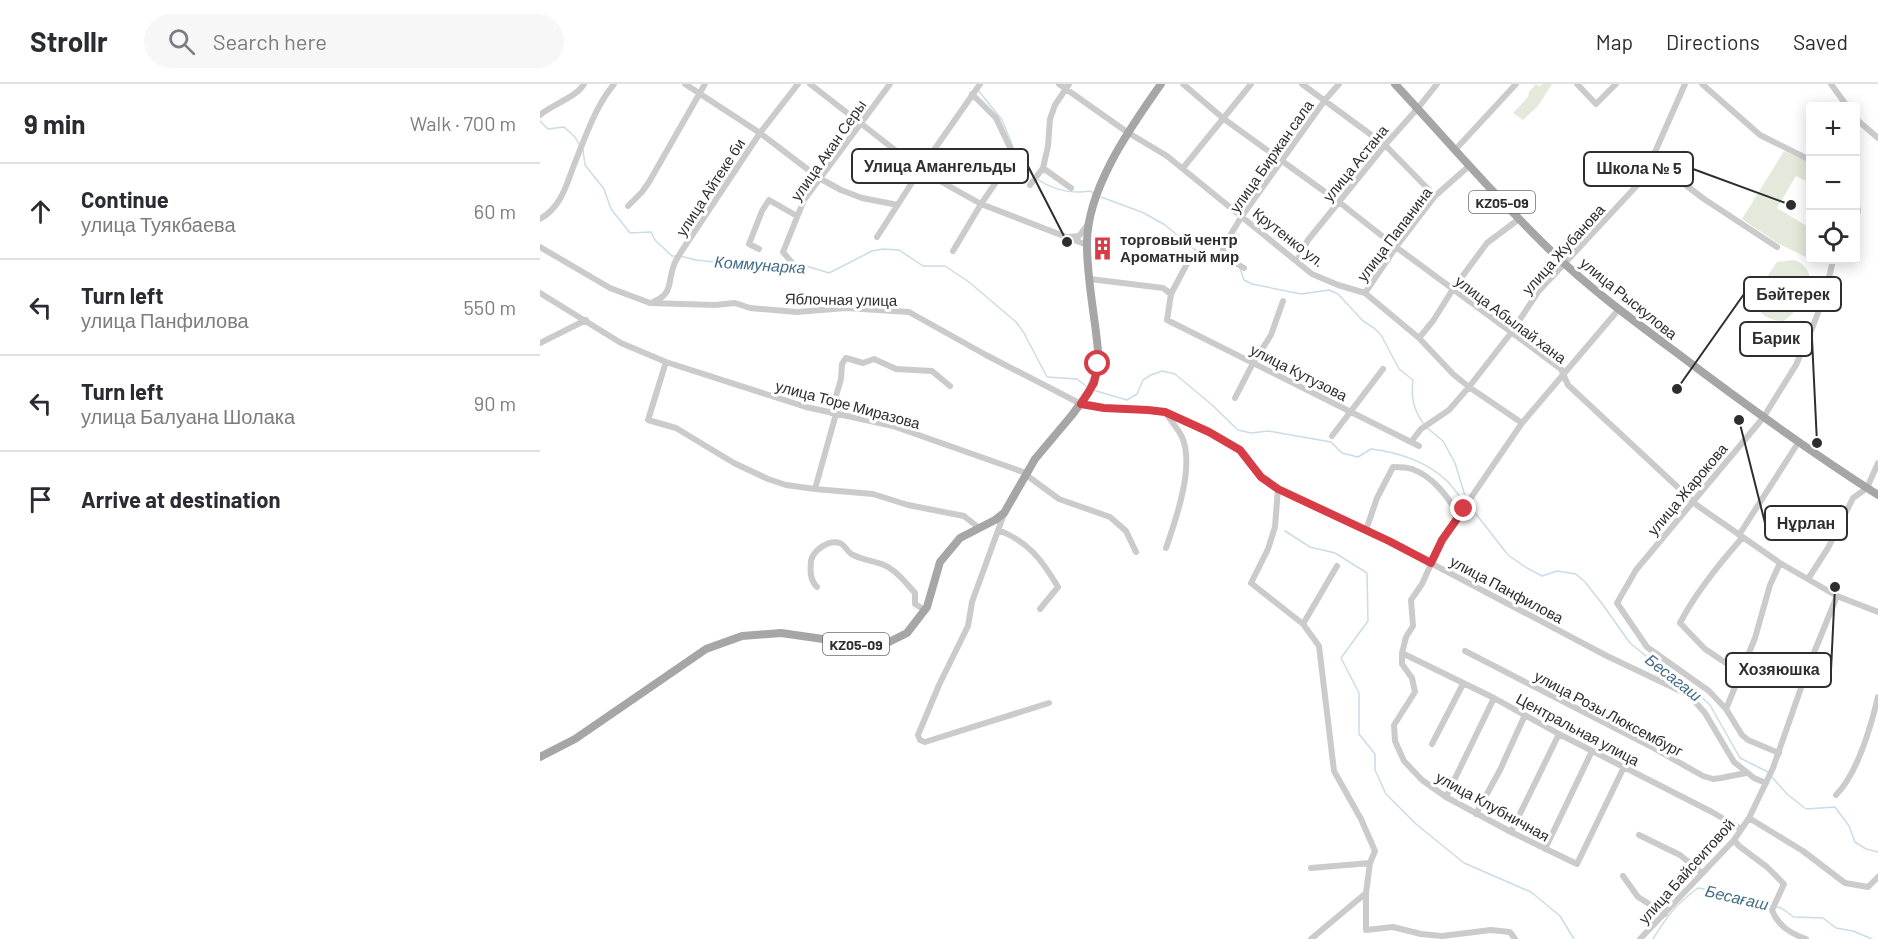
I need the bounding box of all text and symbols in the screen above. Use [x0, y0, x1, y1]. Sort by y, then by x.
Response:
search box [144, 14, 564, 68]
text: Strollr [30, 24, 108, 58]
icon: search [165, 25, 198, 58]
text: Search here [213, 28, 327, 54]
text: Map [1596, 29, 1633, 54]
text: Directions [1666, 29, 1760, 54]
text: Saved [1793, 29, 1848, 54]
street label: улица Акан Серы [786, 96, 870, 204]
street label: улица Биржан сала [1225, 96, 1317, 216]
map controls [1806, 102, 1860, 264]
button: + [1806, 102, 1860, 156]
text: 9 min [24, 108, 86, 139]
text: Walk · 700 m [410, 111, 516, 135]
street label: улица Астана [1319, 121, 1392, 205]
street label: улица Айтеке би [672, 135, 748, 239]
callout: Улица Амангельды [852, 149, 1028, 183]
callout: Школа № 5 [1584, 152, 1693, 186]
text: Улица Амангельды [864, 156, 1016, 175]
button: − [1806, 156, 1860, 210]
text: Школа № 5 [1596, 158, 1682, 177]
street label: улица Папанина [1353, 183, 1436, 285]
text: Continue [81, 186, 169, 212]
road number: KZ05-09 [1469, 191, 1535, 213]
icon: ahead [24, 195, 57, 228]
text: 60 m [474, 199, 516, 223]
street label: улица Жубанова [1518, 200, 1609, 298]
street label: Крутенко ул. [1250, 203, 1328, 271]
button: locate [1806, 210, 1860, 264]
text: улица Туякбаева [81, 212, 236, 236]
place label: торговый чентр Ароматный мир [1120, 230, 1239, 265]
building icon: торговый чентр Ароматный мир [1089, 235, 1115, 261]
water label: Коммунарка [714, 251, 806, 277]
street label: улица Рыскулова [1577, 253, 1682, 343]
street label: улица Абылай хана [1452, 271, 1571, 367]
callout: Бәйтерек [1744, 277, 1841, 311]
text: Turn left [81, 282, 164, 308]
text: Бәйтерек [1756, 284, 1831, 303]
street label: Яблочная улица [785, 289, 898, 309]
icon: left [24, 291, 57, 324]
text: 550 m [464, 295, 516, 319]
text: улица Панфилова [81, 308, 249, 332]
callout: Барик [1740, 322, 1812, 356]
text: Барик [1752, 328, 1801, 347]
street label: улица Кутузова [1248, 340, 1351, 404]
route start [1084, 350, 1110, 376]
street label: улица Торе Миразова [774, 376, 923, 432]
text: Turn left [81, 378, 164, 404]
icon: left [24, 387, 57, 420]
text: 90 m [474, 391, 516, 415]
text: улица Балуана Шолака [81, 404, 295, 428]
street label: улица Жарокова [1643, 439, 1731, 539]
icon: arrive [24, 483, 57, 516]
text: Arrive at destination [81, 486, 280, 512]
route end [1450, 495, 1476, 521]
callout: Нұрлан [1765, 506, 1847, 540]
text: Нұрлан [1777, 513, 1835, 532]
street label: улица Панфилова [1447, 552, 1567, 627]
road number: KZ05-09 [823, 633, 889, 655]
water label: Бесагаш [1642, 649, 1706, 705]
callout: Хозяюшка [1726, 653, 1831, 687]
text: Хозяюшка [1738, 659, 1820, 678]
street label: улица Розы Люксембург [1532, 666, 1687, 760]
street label: Центральная улица [1513, 689, 1643, 769]
street label: улица Клубничная [1433, 767, 1553, 845]
street label: улица Байсеитовой [1634, 815, 1738, 927]
water label: Бесағаш [1704, 881, 1770, 913]

